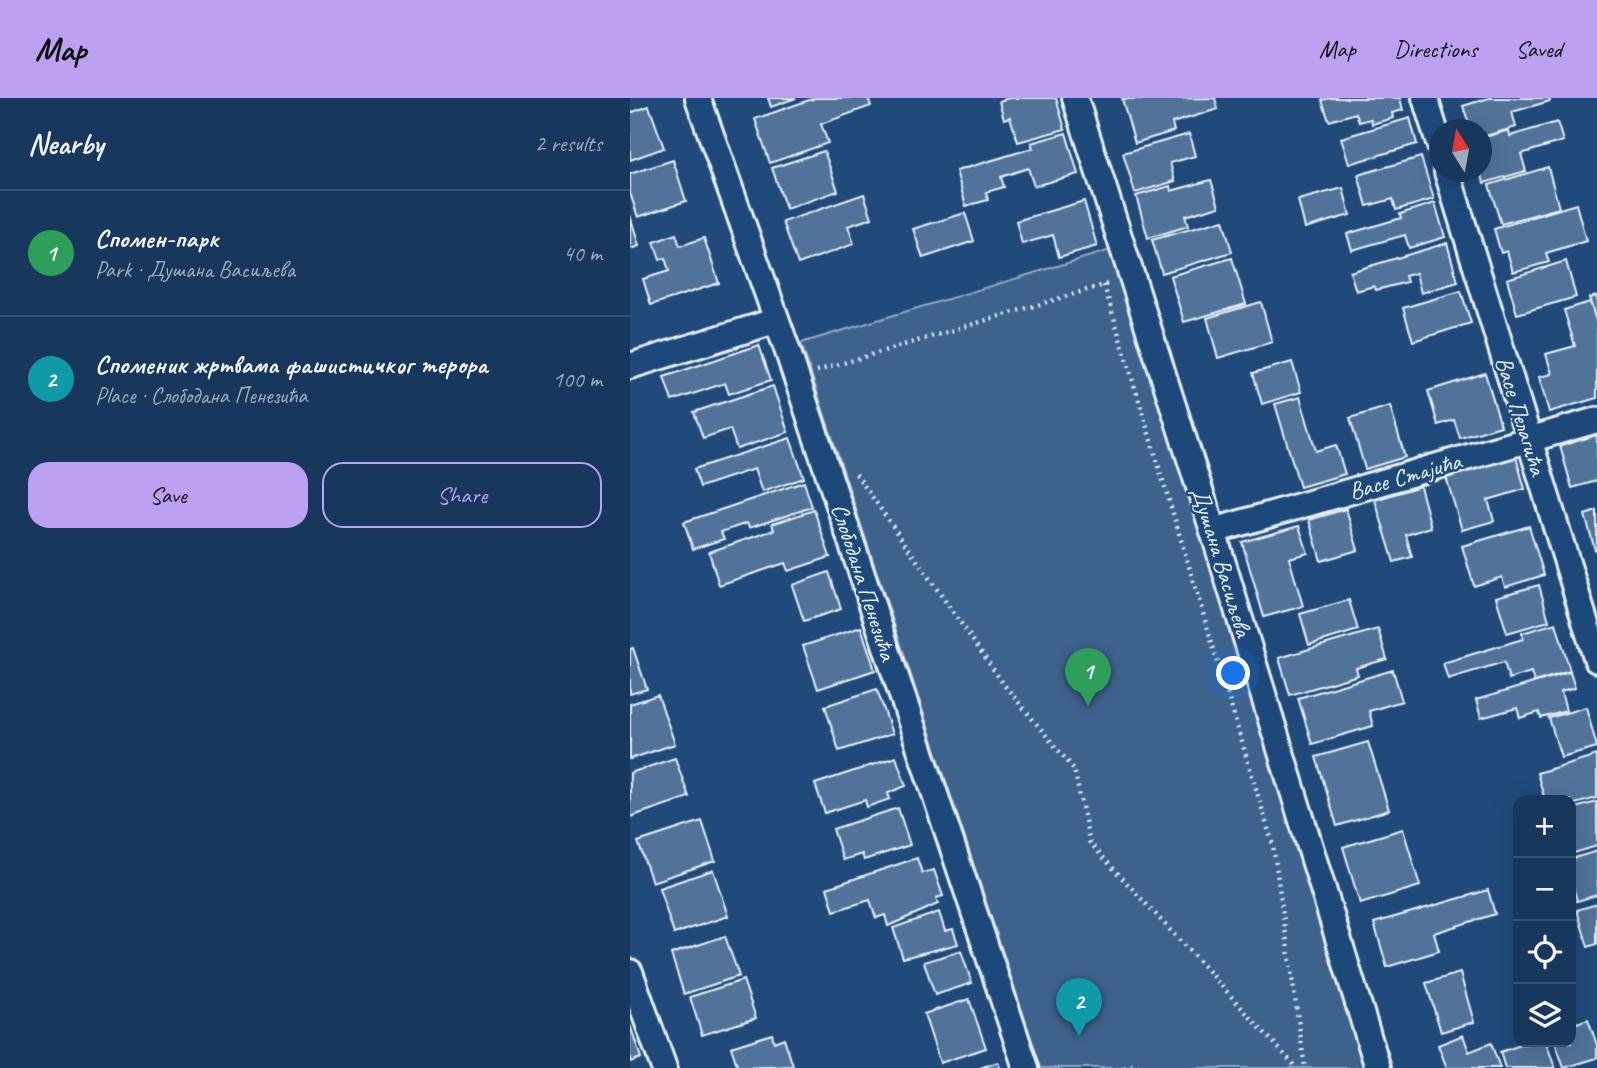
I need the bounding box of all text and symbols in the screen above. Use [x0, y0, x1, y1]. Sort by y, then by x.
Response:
text: Map [35, 28, 86, 70]
text: Map [1319, 34, 1356, 64]
text: Directions [1394, 34, 1477, 64]
text: Saved [1515, 34, 1562, 64]
north arrow [1429, 119, 1492, 182]
text: Nearby [28, 125, 104, 163]
text: 2 results [535, 129, 602, 158]
text: Спомен-парк [95, 222, 219, 255]
text: 1 [46, 239, 56, 268]
text: 40 m [563, 239, 602, 268]
text: Park · Душана Васиљева [95, 255, 295, 284]
text: Споменик жртвама фашистичког терора [95, 348, 487, 381]
street label: Васе Пелагића [1489, 353, 1554, 480]
text: 2 [46, 365, 56, 394]
text: 100 m [553, 365, 602, 394]
text: Place · Слободана Пенезића [95, 381, 307, 410]
street label: Васе Стајића [1345, 445, 1466, 506]
button: Save [28, 462, 308, 528]
button: Share [322, 462, 602, 528]
street label: Душана Васиљева [1185, 484, 1259, 642]
street label: Слободана Пенезића [825, 500, 904, 666]
pin: 1 [1065, 648, 1111, 706]
your location [1216, 656, 1250, 690]
map controls [1513, 795, 1576, 1047]
button: + [1513, 795, 1576, 858]
button: − [1513, 858, 1576, 921]
button: locate [1513, 921, 1576, 984]
pin: 2 [1056, 978, 1102, 1036]
button: layers [1513, 984, 1576, 1047]

